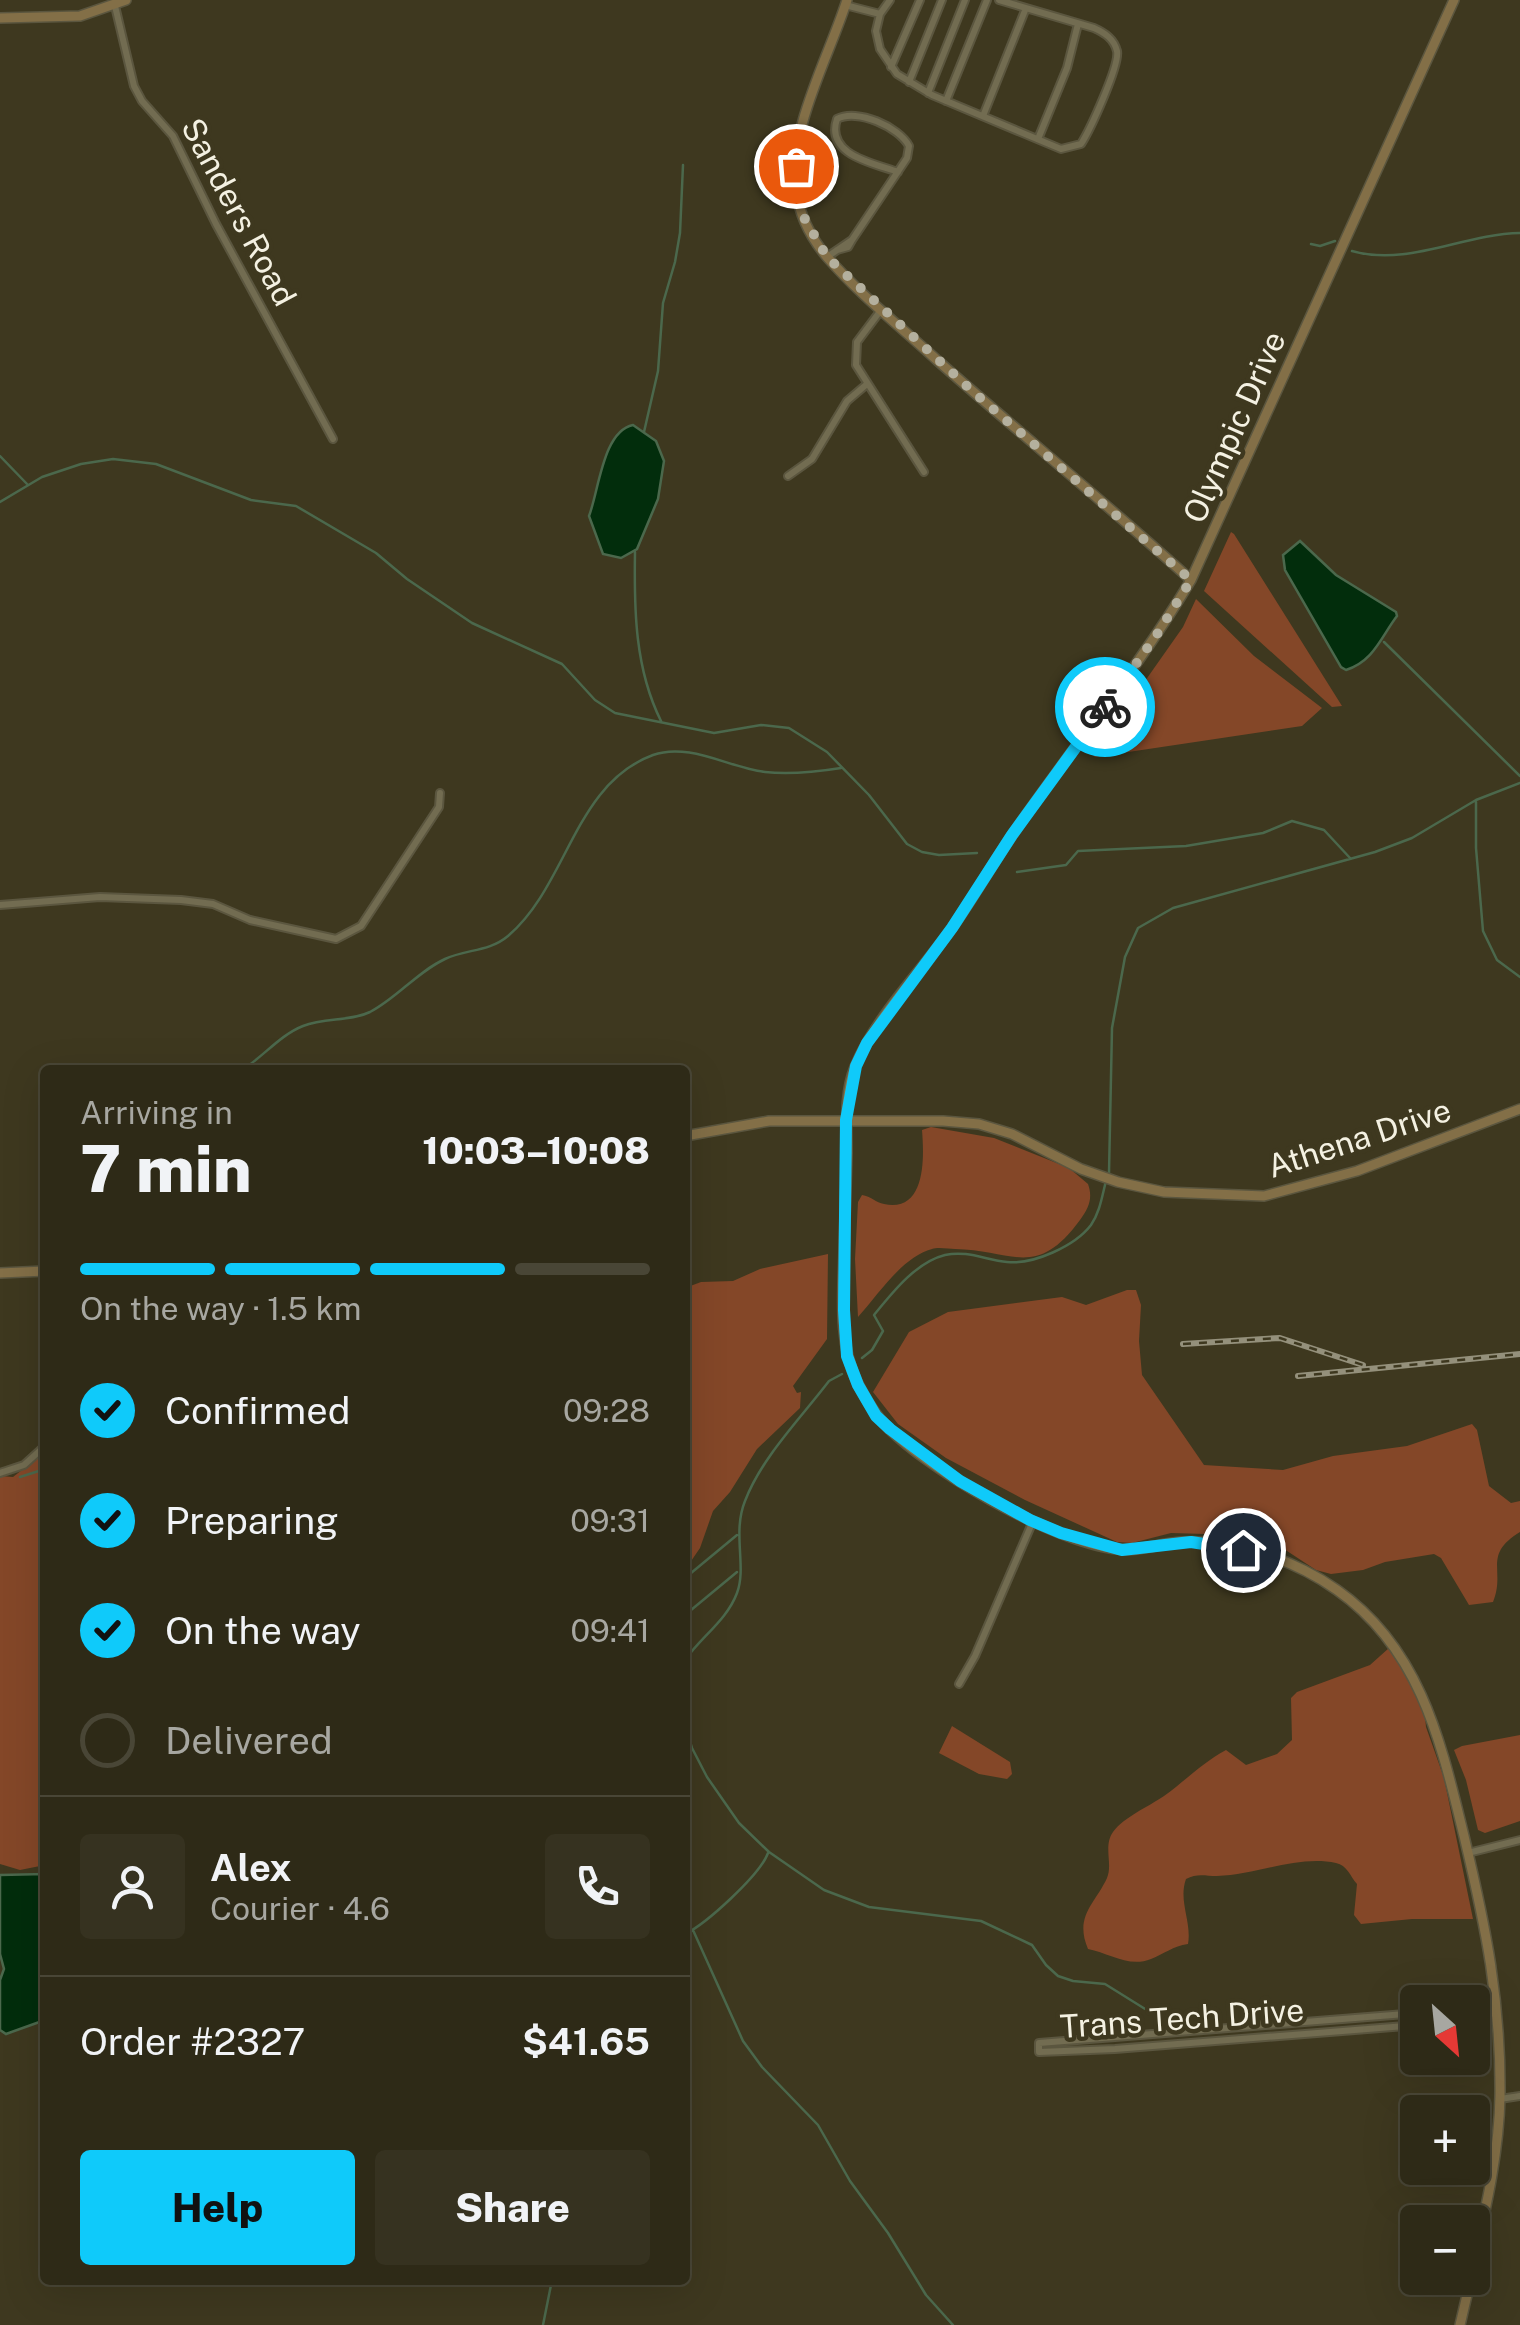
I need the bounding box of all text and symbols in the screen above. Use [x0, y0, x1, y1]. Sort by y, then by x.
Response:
street label: Sanders Road [174, 112, 304, 312]
pin [754, 124, 839, 209]
icon: bag [769, 139, 824, 194]
street label: Olympic Drive [1175, 326, 1293, 528]
courier [1055, 657, 1155, 757]
icon: bike [1078, 680, 1133, 735]
street label: Athena Drive [1263, 1091, 1455, 1185]
text: Arriving in [80, 1094, 233, 1131]
text: 10:03–10:08 [422, 1128, 650, 1173]
text: 7 min [80, 1130, 252, 1207]
text: On the way · 1.5 km [80, 1290, 361, 1327]
icon: check [80, 1383, 135, 1438]
text: Confirmed [165, 1388, 350, 1433]
text: 09:28 [563, 1392, 650, 1429]
icon: check [80, 1493, 135, 1548]
text: Preparing [165, 1498, 339, 1543]
text: 09:31 [570, 1502, 650, 1539]
pin [1201, 1508, 1286, 1593]
icon: home [1216, 1523, 1271, 1578]
icon: check [80, 1603, 135, 1658]
text: On the way [165, 1608, 361, 1653]
text: 09:41 [570, 1612, 650, 1649]
text: Delivered [165, 1718, 333, 1763]
button: person [80, 1834, 185, 1939]
button: phone [545, 1834, 650, 1939]
text: Alex [210, 1845, 292, 1890]
text: Courier · 4.6 [210, 1890, 390, 1927]
north arrow [1400, 1985, 1490, 2075]
map controls [1400, 1985, 1490, 2295]
street label: Trans Tech Drive [1059, 1991, 1305, 2045]
text: Order #2327 [80, 2019, 305, 2064]
text: $41.65 [522, 2019, 650, 2064]
button: + [1400, 2095, 1490, 2185]
button: Help [80, 2150, 355, 2265]
button: Share [375, 2150, 650, 2265]
button: − [1400, 2205, 1490, 2295]

